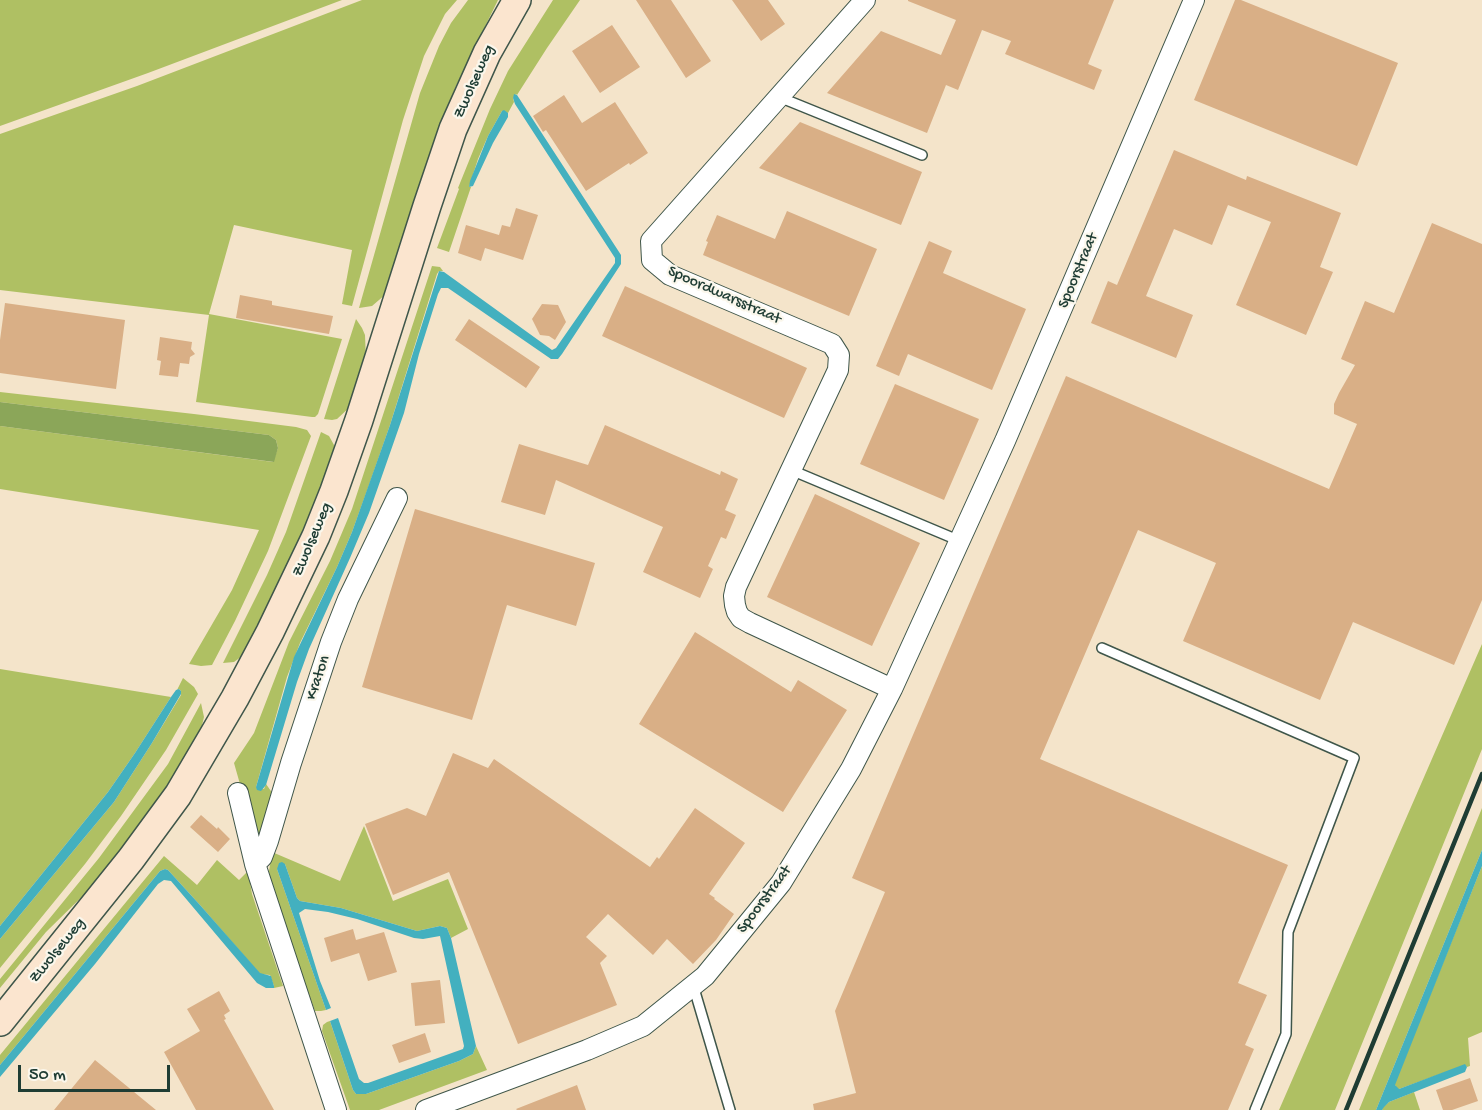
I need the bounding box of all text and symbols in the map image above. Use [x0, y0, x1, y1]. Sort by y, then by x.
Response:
street label: Zwolseweg [450, 42, 500, 122]
street label: Spoorstraat [1055, 230, 1103, 312]
street label: Spoordwarsstraat [664, 262, 784, 330]
street label: Zwolseweg [289, 500, 337, 580]
street label: Kraton [302, 653, 336, 703]
street label: Spoorstraat [733, 862, 797, 938]
street label: Zwolseweg [26, 914, 90, 988]
scale bar [21, 1053, 172, 1091]
text: 50 m [29, 1065, 66, 1086]

